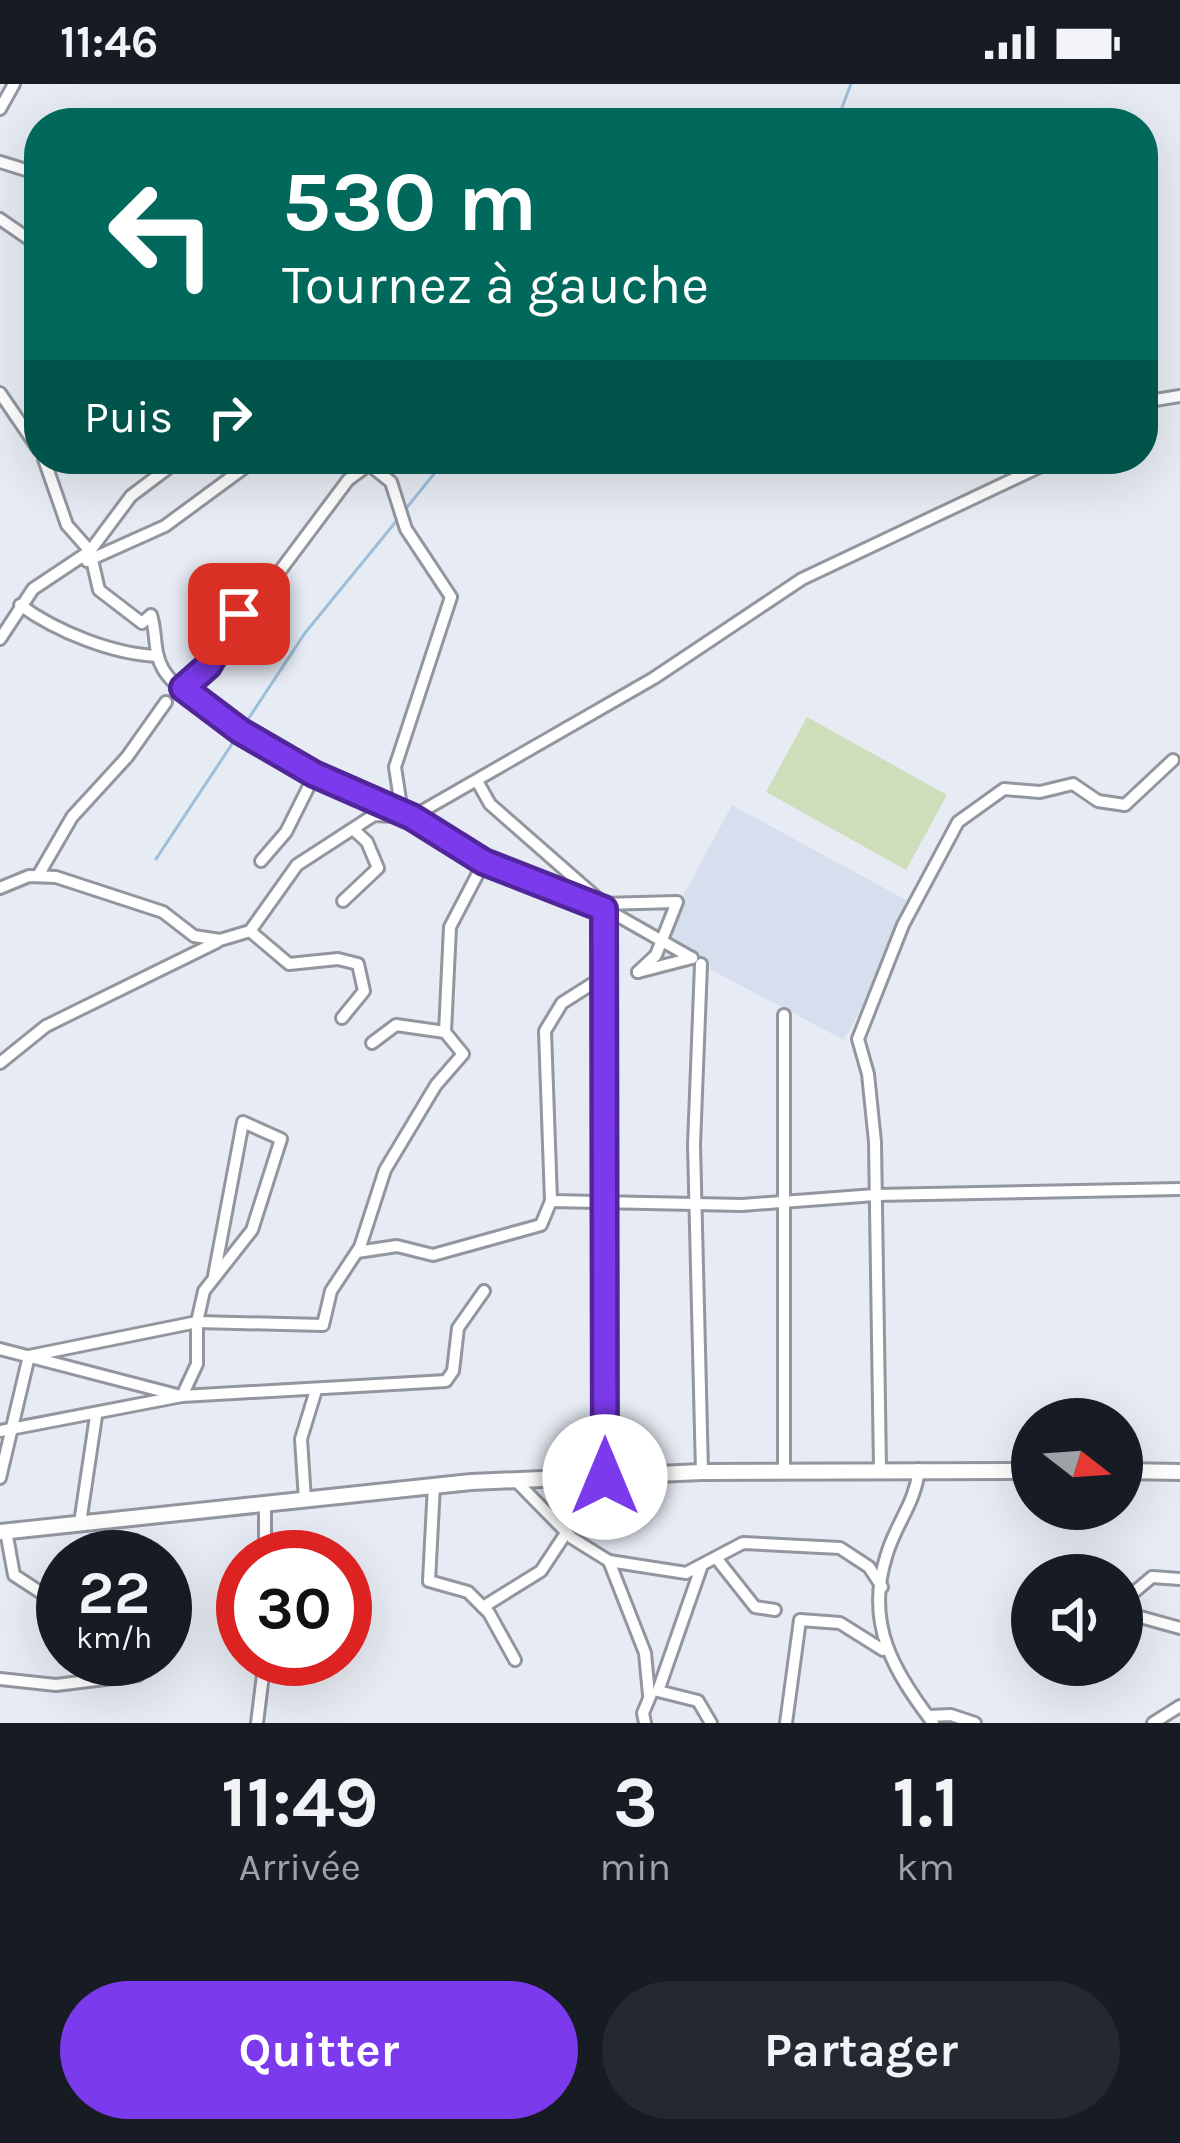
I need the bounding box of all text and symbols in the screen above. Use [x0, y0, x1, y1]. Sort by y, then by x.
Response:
text: 11:46 [60, 16, 158, 68]
text: 530 m [282, 153, 537, 251]
icon: left [84, 156, 240, 312]
text: Tournez à gauche [282, 253, 709, 317]
icon: right [197, 384, 263, 450]
text: Puis [84, 391, 173, 443]
pin [188, 563, 290, 665]
icon: arrive [206, 581, 272, 647]
north arrow [1011, 1398, 1143, 1530]
map controls [1011, 1398, 1143, 1686]
position arrow [542, 1414, 668, 1540]
speed limit sign: 30 [216, 1530, 372, 1686]
button: sound [1011, 1554, 1143, 1686]
text: 22 [78, 1558, 150, 1628]
text: km/h [76, 1620, 152, 1656]
text: 11:49 [221, 1760, 379, 1844]
text: 3 [613, 1760, 658, 1844]
text: 1.1 [892, 1760, 959, 1844]
text: Arrivée [239, 1844, 361, 1890]
text: min [600, 1844, 671, 1890]
text: km [896, 1844, 955, 1890]
button: Quitter [60, 1981, 578, 2119]
button: Partager [602, 1981, 1120, 2119]

